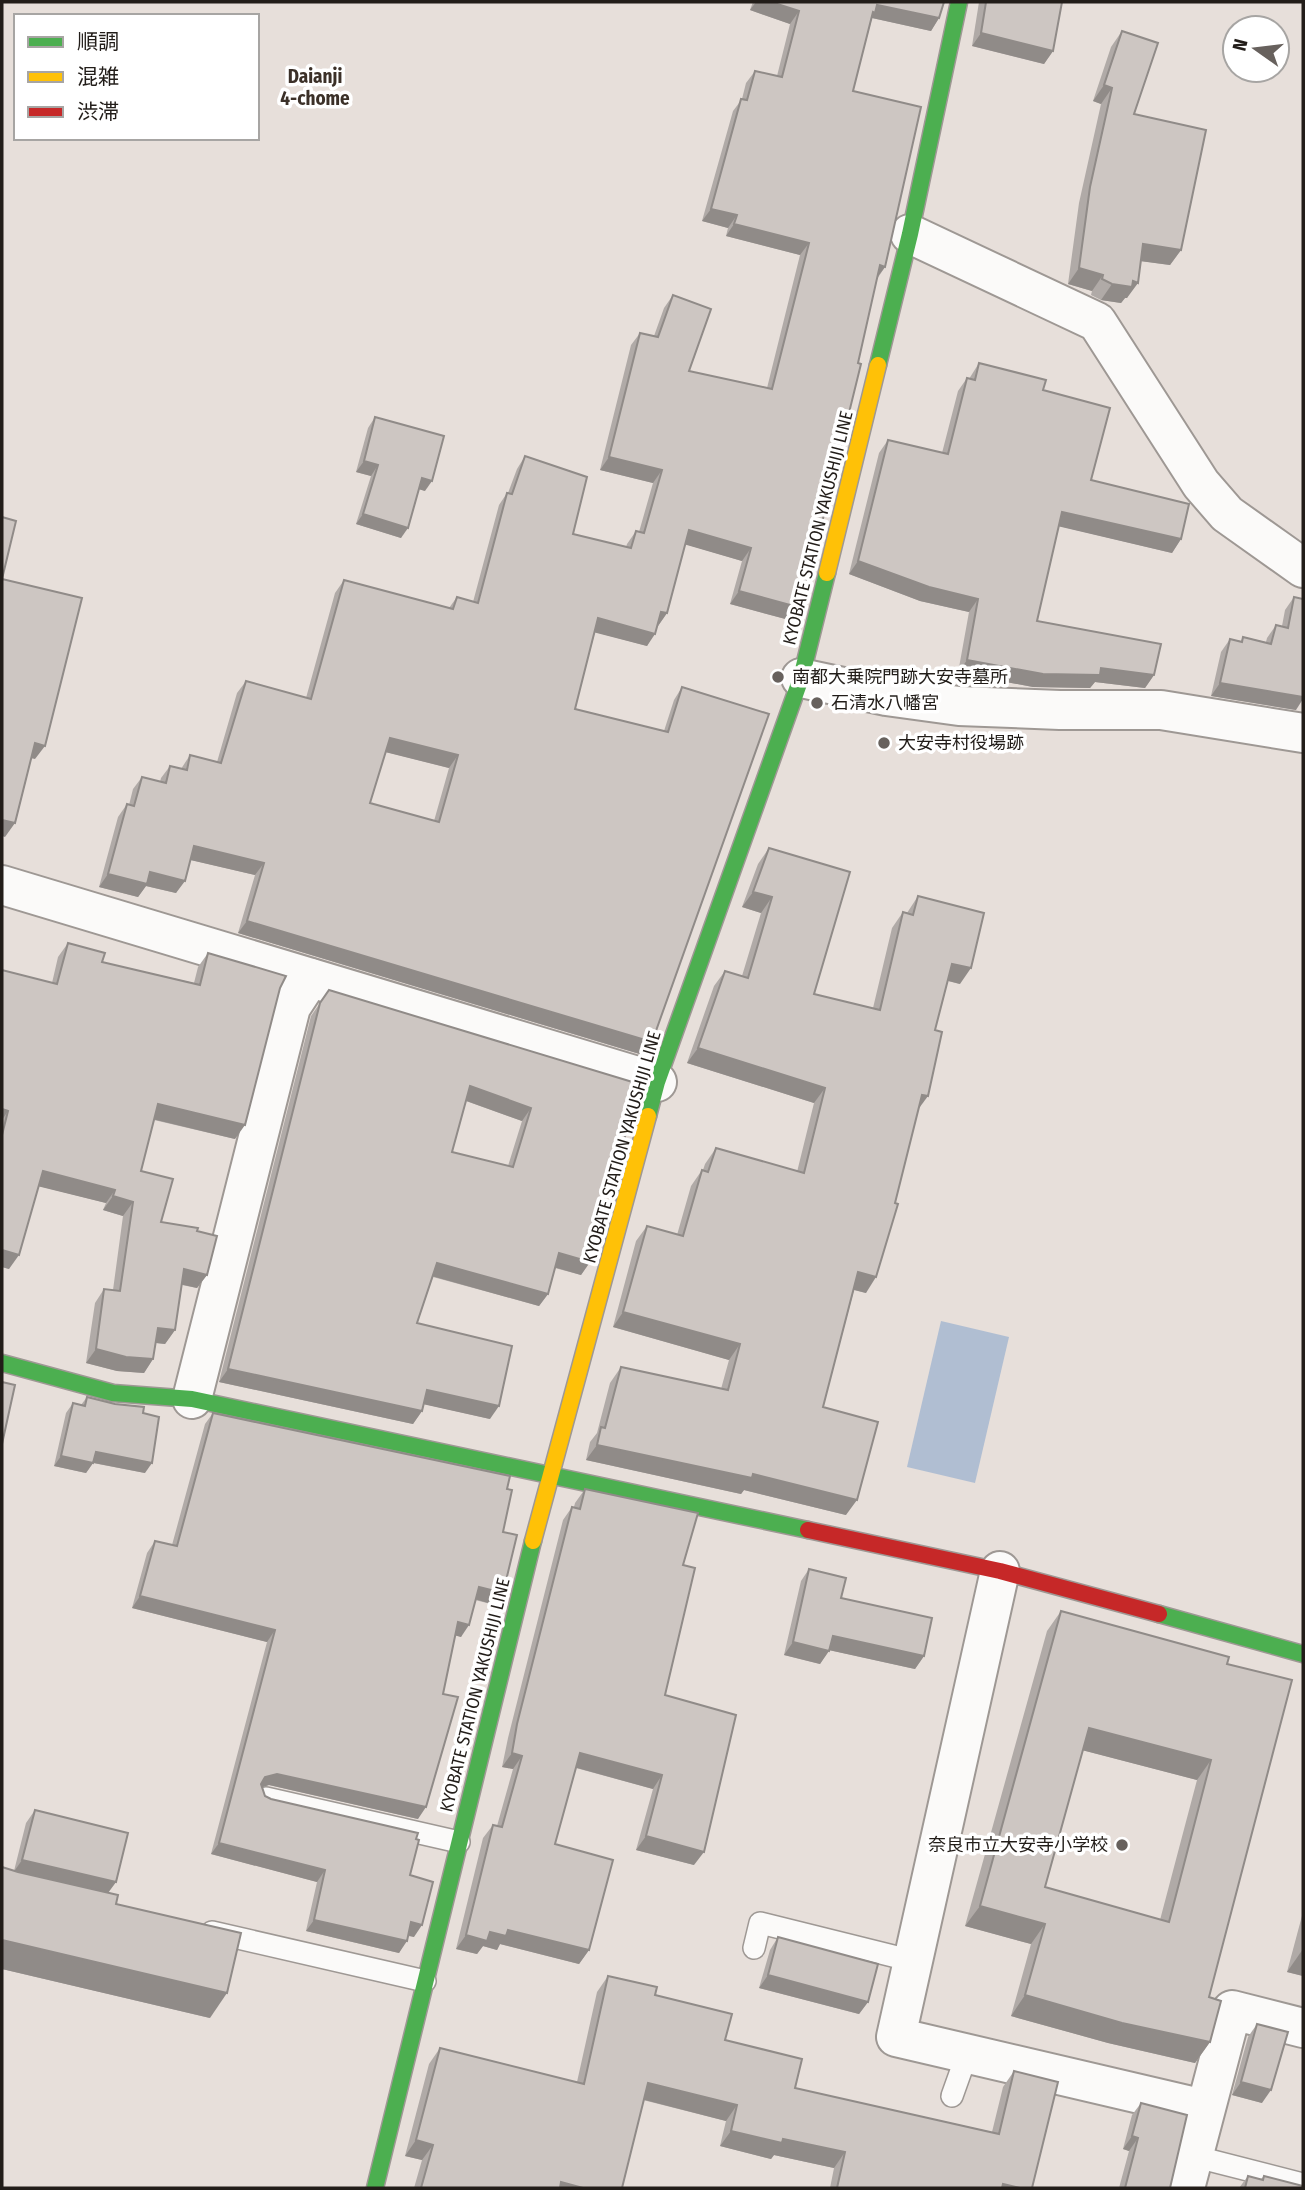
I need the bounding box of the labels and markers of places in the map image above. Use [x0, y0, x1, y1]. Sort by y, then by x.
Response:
place label: 南都大乗院門跡大安寺墓所 [792, 666, 1008, 688]
marker: 南都大乗院門跡大安寺墓所 [770, 669, 786, 685]
place label: 石清水八幡宮 [831, 692, 939, 714]
marker: 石清水八幡宮 [809, 695, 825, 711]
place label: 大安寺村役場跡 [898, 732, 1024, 754]
marker: 大安寺村役場跡 [876, 735, 892, 751]
place label: 奈良市立大安寺小学校 [928, 1834, 1108, 1856]
marker: 奈良市立大安寺小学校 [1114, 1837, 1130, 1853]

